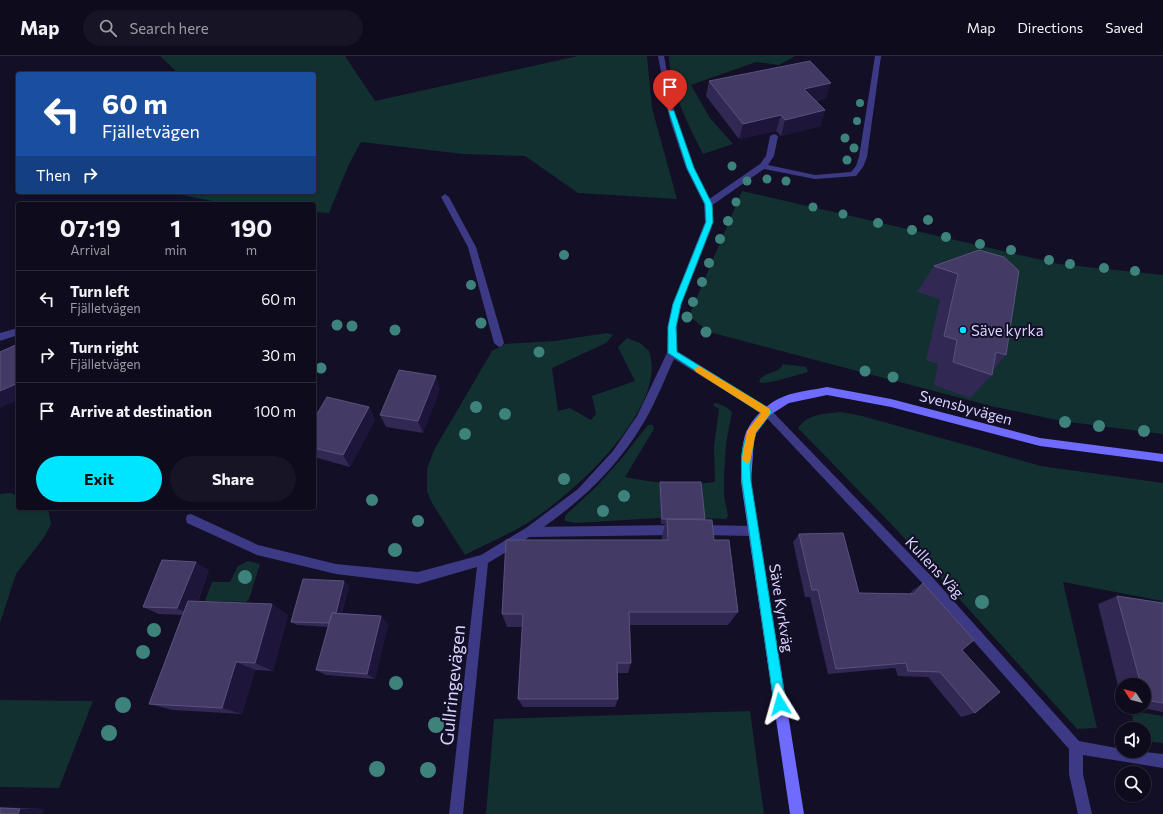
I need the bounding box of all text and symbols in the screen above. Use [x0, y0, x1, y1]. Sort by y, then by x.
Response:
search box [83, 10, 363, 46]
text: Map [20, 16, 59, 39]
icon: search [97, 17, 119, 39]
text: Search here [129, 19, 209, 37]
text: Map [967, 19, 996, 36]
text: Directions [1018, 19, 1083, 36]
text: Saved [1105, 19, 1143, 36]
pin [653, 70, 687, 111]
icon: arrive [659, 76, 681, 98]
text: 60 m [102, 86, 168, 120]
icon: left [36, 88, 88, 140]
text: Fjälletvägen [102, 120, 200, 142]
icon: right [79, 164, 101, 186]
text: Then [36, 166, 71, 184]
text: 07:19 [60, 213, 121, 242]
text: 1 [170, 213, 181, 242]
text: 190 [231, 213, 272, 242]
text: Arrival [71, 242, 110, 258]
text: min [165, 242, 187, 258]
text: m [246, 242, 257, 258]
text: Turn left [70, 282, 129, 300]
icon: left [36, 288, 58, 310]
text: 60 m [261, 290, 296, 308]
text: Fjälletvägen [70, 300, 141, 316]
place label: Säve kyrka [971, 321, 1043, 339]
marker: Säve kyrka [958, 325, 968, 335]
text: Turn right [70, 338, 139, 356]
icon: right [36, 344, 58, 366]
text: 30 m [262, 346, 296, 364]
text: Fjälletvägen [70, 356, 141, 372]
street label: Svensbyvägen [918, 386, 1014, 428]
icon: arrive [36, 400, 58, 422]
text: Arrive at destination [70, 402, 212, 420]
text: 100 m [254, 402, 296, 420]
button: Exit [36, 456, 162, 502]
button: Share [170, 456, 296, 502]
street label: Kullens Väg [902, 533, 968, 601]
street label: Säve Kyrkväg [766, 562, 798, 654]
street label: Gullringevägen [435, 624, 469, 746]
north arrow [1115, 678, 1151, 714]
map controls [1115, 678, 1151, 802]
position arrow [759, 683, 801, 725]
button: sound [1115, 722, 1151, 758]
button: search [1115, 766, 1151, 802]

